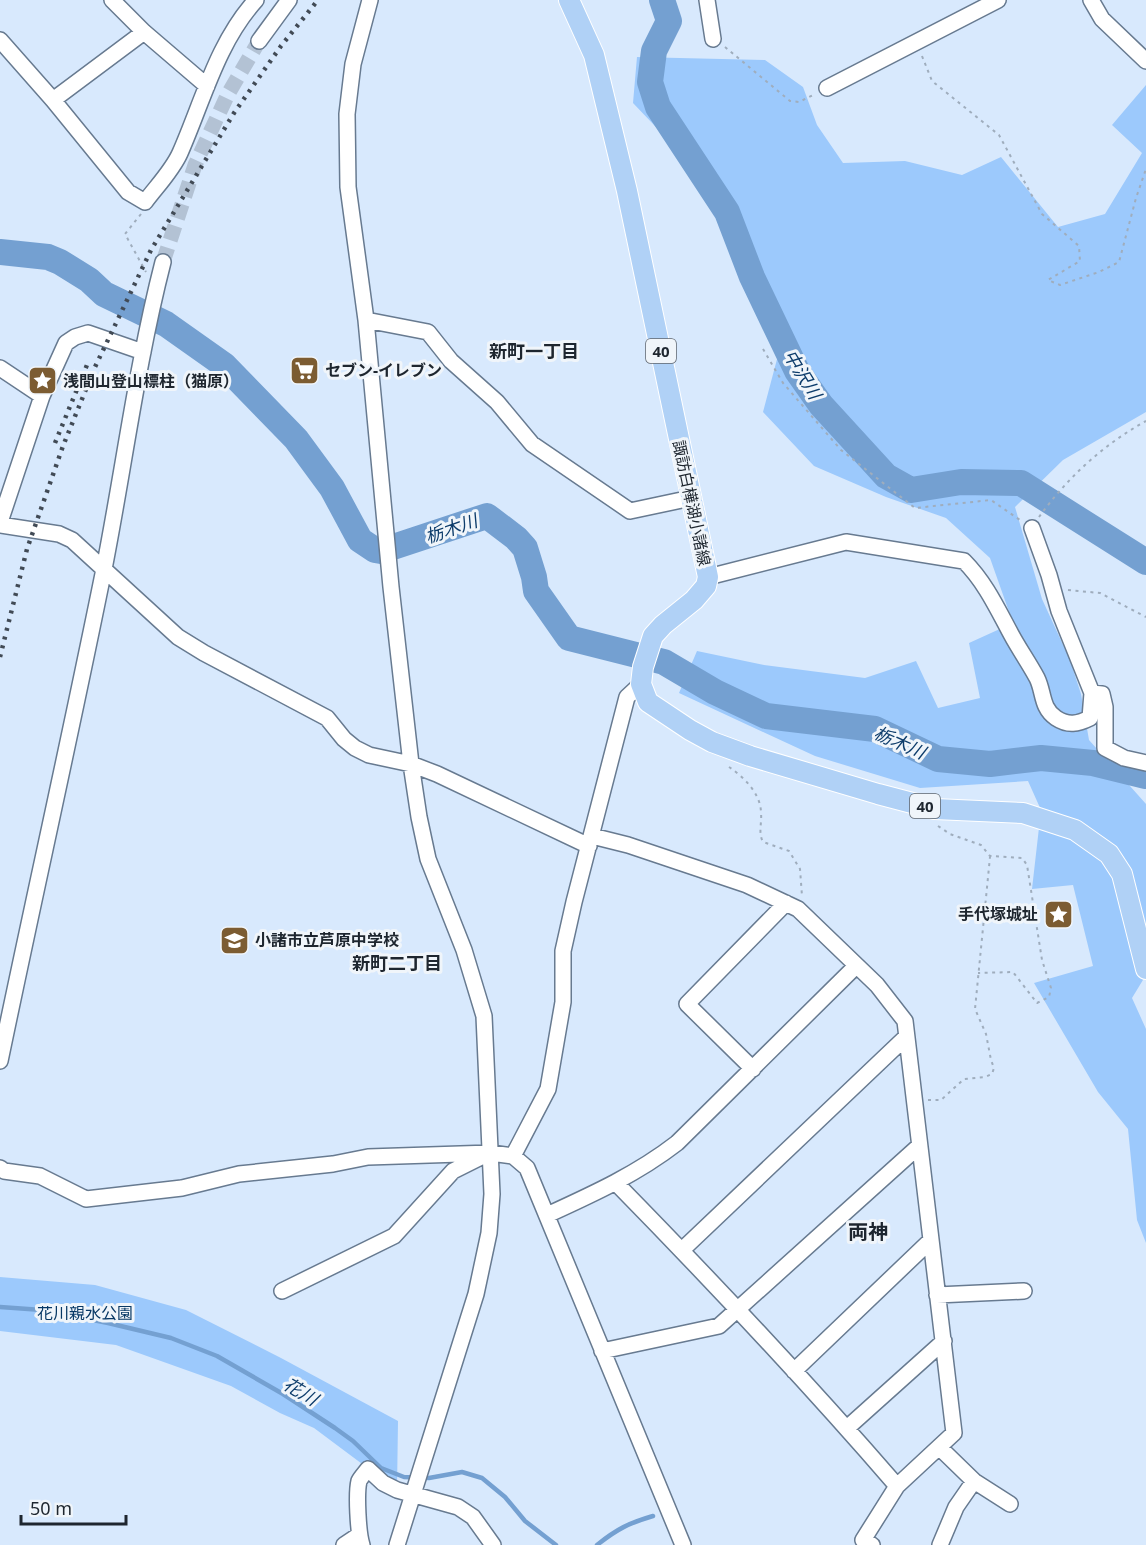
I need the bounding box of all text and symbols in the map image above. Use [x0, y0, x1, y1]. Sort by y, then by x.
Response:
district label: 新町一丁目 [489, 339, 579, 363]
road number: 40 [646, 339, 676, 363]
water label: 中沢川 [779, 345, 828, 405]
supermarket icon: セブン-イレブン [288, 354, 320, 386]
place label: セブン-イレブン [325, 359, 442, 381]
place icon: 浅間山登山標柱（猫原） [26, 365, 58, 397]
place label: 浅間山登山標柱（猫原） [63, 370, 239, 392]
street label: 諏訪白樺湖小諸線 [668, 438, 716, 568]
water label: 栃木川 [422, 507, 482, 548]
water label: 栃木川 [870, 720, 931, 765]
road number: 40 [910, 794, 940, 818]
place icon: 手代塚城址 [1043, 898, 1075, 930]
place label: 手代塚城址 [958, 903, 1038, 925]
school or university icon: 小諸市立芦原中学校 [218, 924, 250, 956]
place label: 小諸市立芦原中学校 [255, 929, 399, 951]
district label: 新町二丁目 [352, 951, 442, 975]
district label: 両神 [848, 1218, 888, 1245]
park label: 花川親水公園 [37, 1302, 133, 1324]
water label: 花川 [279, 1371, 324, 1412]
scale bar [21, 1488, 126, 1526]
text: 50 m [30, 1496, 72, 1520]

